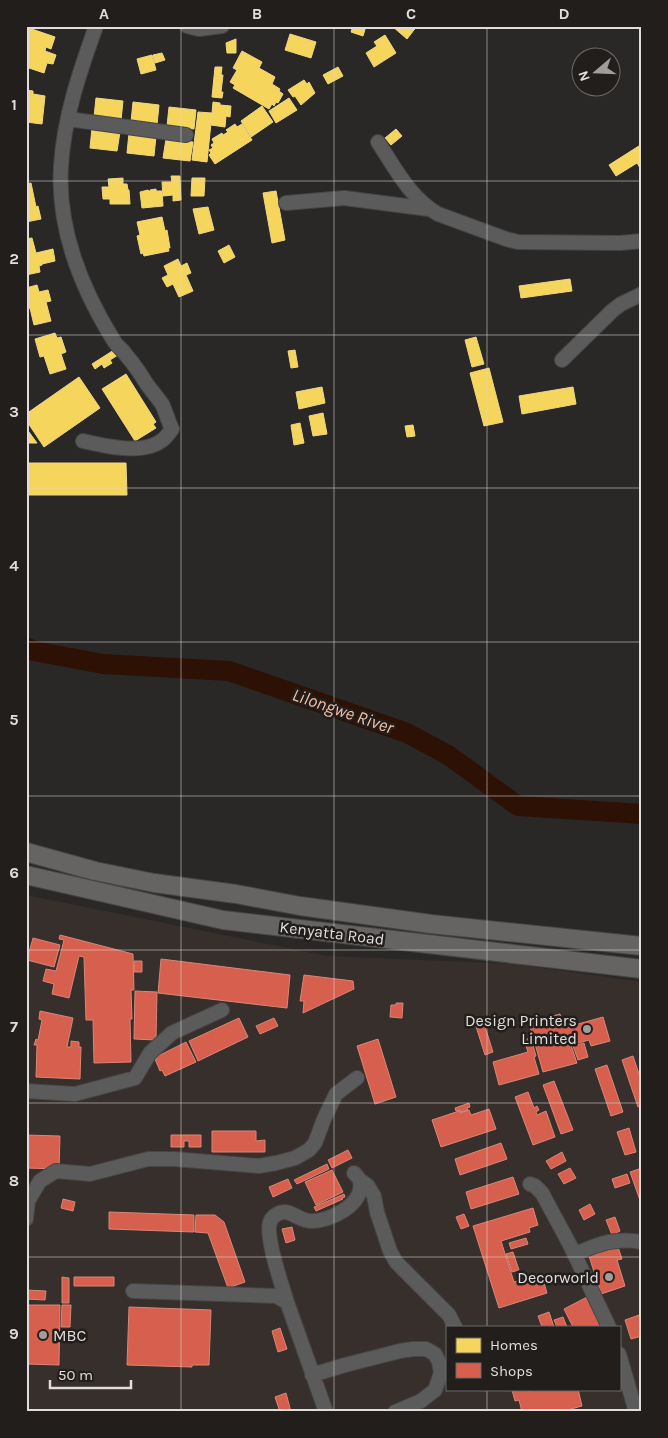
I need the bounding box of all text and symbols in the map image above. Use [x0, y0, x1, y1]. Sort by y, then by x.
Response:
text: A [99, 4, 109, 23]
text: B [252, 4, 262, 23]
text: C [406, 4, 416, 23]
text: D [559, 4, 570, 23]
north arrow [570, 48, 620, 98]
text: N [575, 69, 594, 84]
text: 1 [11, 95, 17, 114]
text: 2 [9, 249, 19, 268]
text: 3 [9, 402, 19, 421]
text: 4 [9, 556, 19, 575]
water label: Lilongwe River [289, 683, 398, 739]
text: 5 [9, 710, 19, 729]
text: 6 [9, 863, 19, 882]
street label: Kenyatta Road [279, 917, 385, 949]
place label: Design Printers Limited [465, 1011, 577, 1048]
text: 7 [10, 1017, 18, 1036]
marker: Design Printers Limited [581, 1023, 593, 1035]
text: 8 [9, 1171, 19, 1190]
place label: Decorworld [517, 1268, 599, 1287]
marker: Decorworld [603, 1271, 615, 1283]
text: 9 [9, 1324, 19, 1343]
place label: MBC [53, 1326, 86, 1345]
legend [446, 1326, 620, 1390]
marker: MBC [37, 1329, 49, 1341]
text: Homes [490, 1336, 538, 1354]
scale bar [50, 1358, 131, 1390]
text: Shops [490, 1362, 533, 1380]
text: 50 m [58, 1366, 93, 1384]

